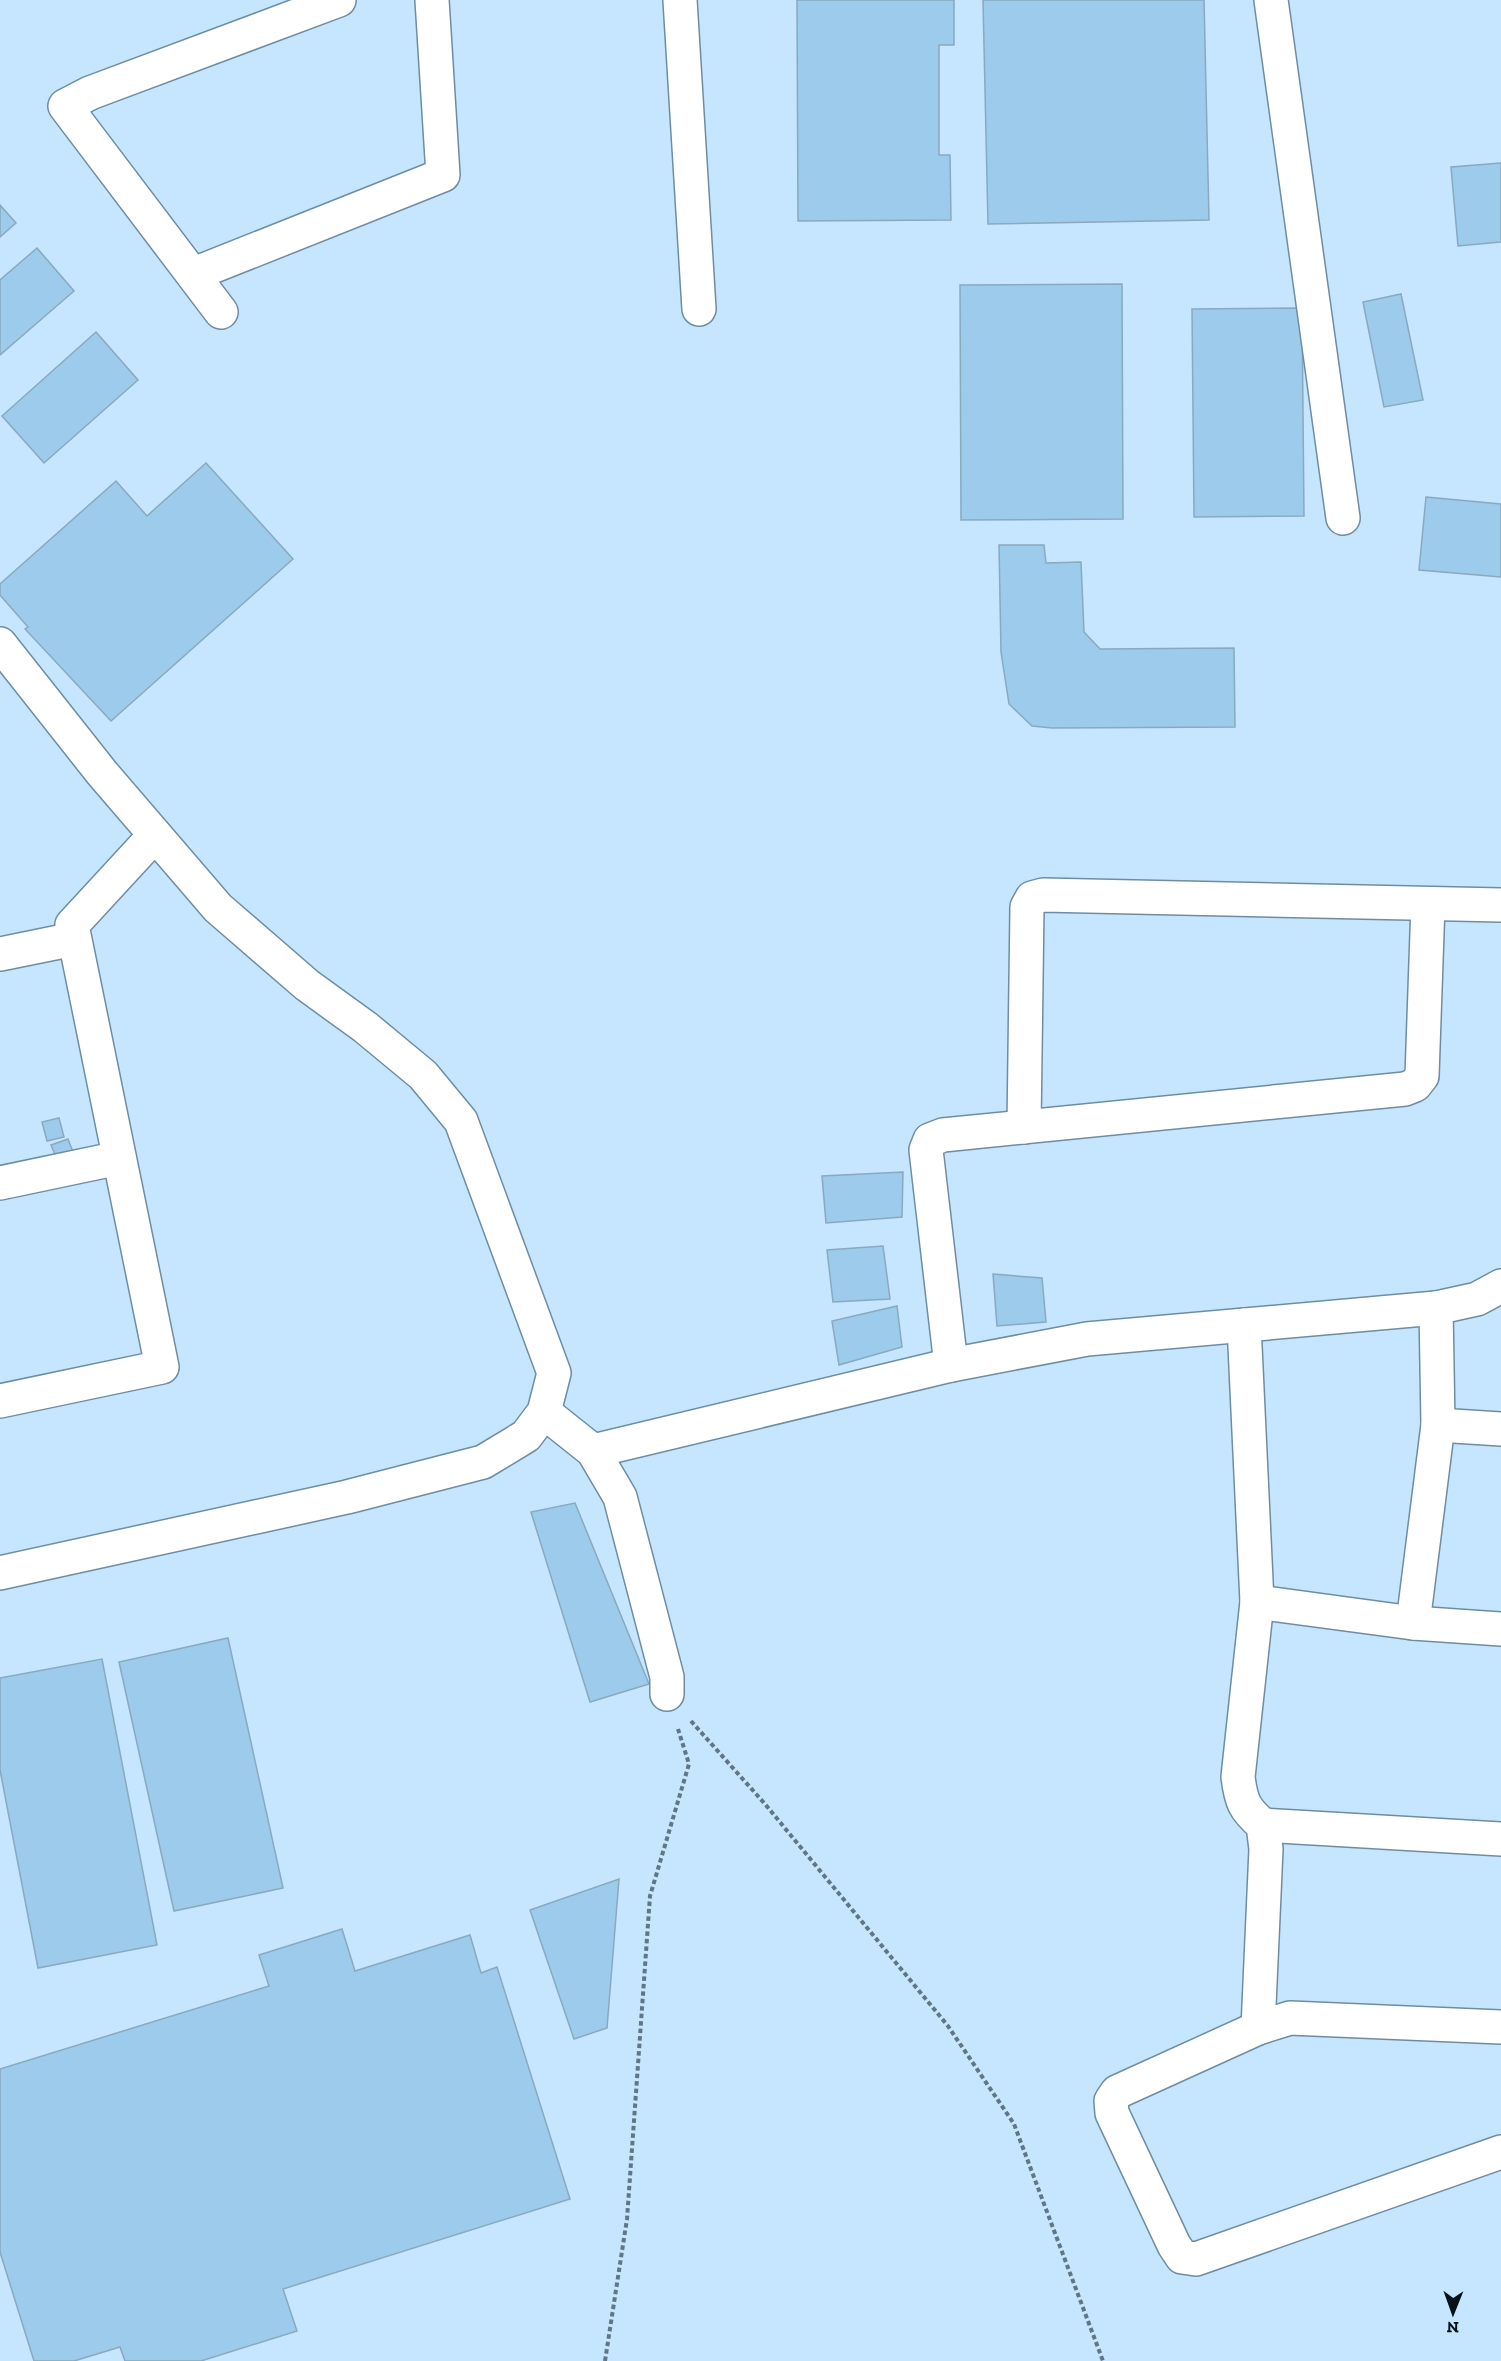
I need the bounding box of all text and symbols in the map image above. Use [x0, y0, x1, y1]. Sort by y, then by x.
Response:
north arrow [1423, 2283, 1483, 2343]
text: N [1446, 2318, 1459, 2337]

